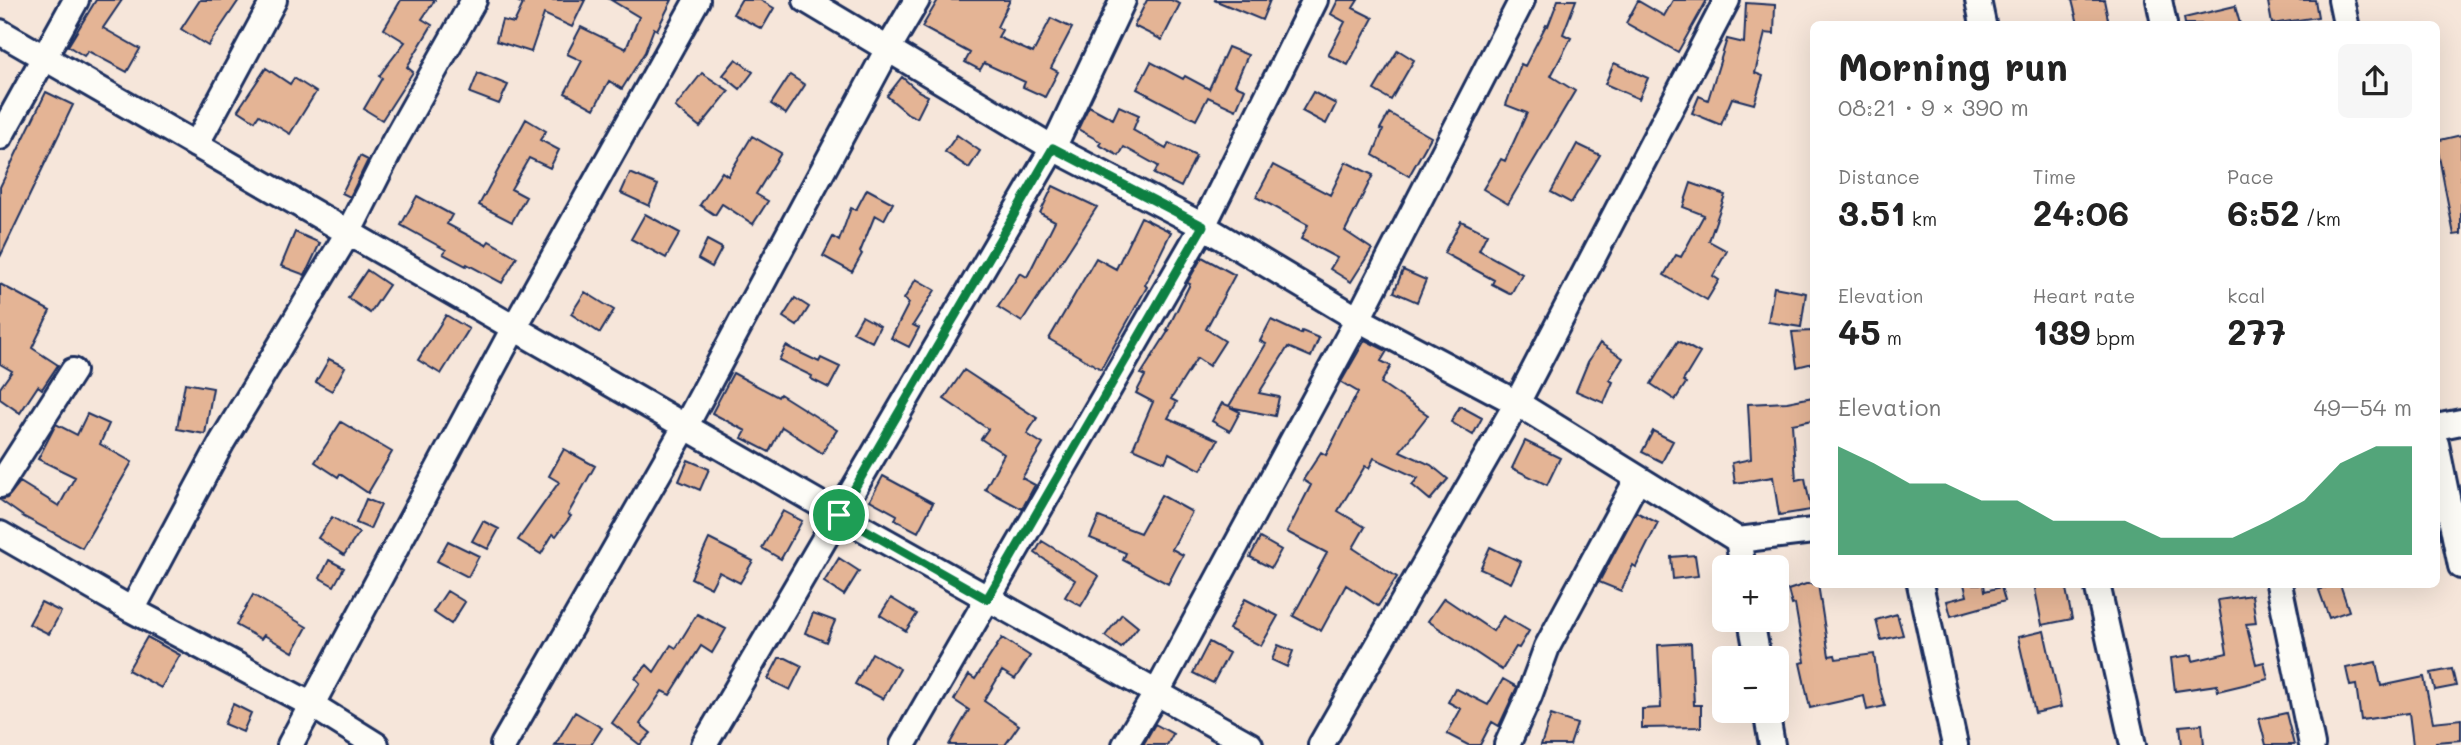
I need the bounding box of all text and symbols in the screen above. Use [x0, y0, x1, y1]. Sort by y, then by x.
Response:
text: Morning run [1838, 41, 2068, 91]
button: share [2338, 44, 2412, 118]
text: 08:21 · 9 × 390 m [1838, 92, 2029, 122]
text: Distance [1838, 164, 1920, 189]
text: Time [2033, 164, 2076, 189]
text: Pace [2227, 164, 2274, 189]
text: 3.51 [1838, 189, 1906, 235]
text: 24:06 [2033, 189, 2129, 235]
text: 6:52 [2227, 189, 2300, 235]
text: km [1906, 206, 1937, 231]
text: /km [2300, 206, 2341, 231]
text: Elevation [1838, 283, 1923, 308]
text: Heart rate [2033, 283, 2135, 308]
text: kcal [2227, 283, 2265, 308]
text: 45 [1838, 308, 1881, 354]
text: 139 [2033, 308, 2090, 354]
text: 277 [2227, 308, 2286, 354]
text: m [1881, 325, 1902, 350]
text: bpm [2090, 325, 2135, 350]
text: Elevation [1838, 392, 1941, 422]
text: 49–54 m [2313, 392, 2412, 422]
pin [809, 485, 869, 545]
icon: arrive [820, 496, 858, 534]
map controls [1712, 555, 1789, 723]
button: + [1712, 555, 1789, 632]
button: − [1712, 646, 1789, 723]

